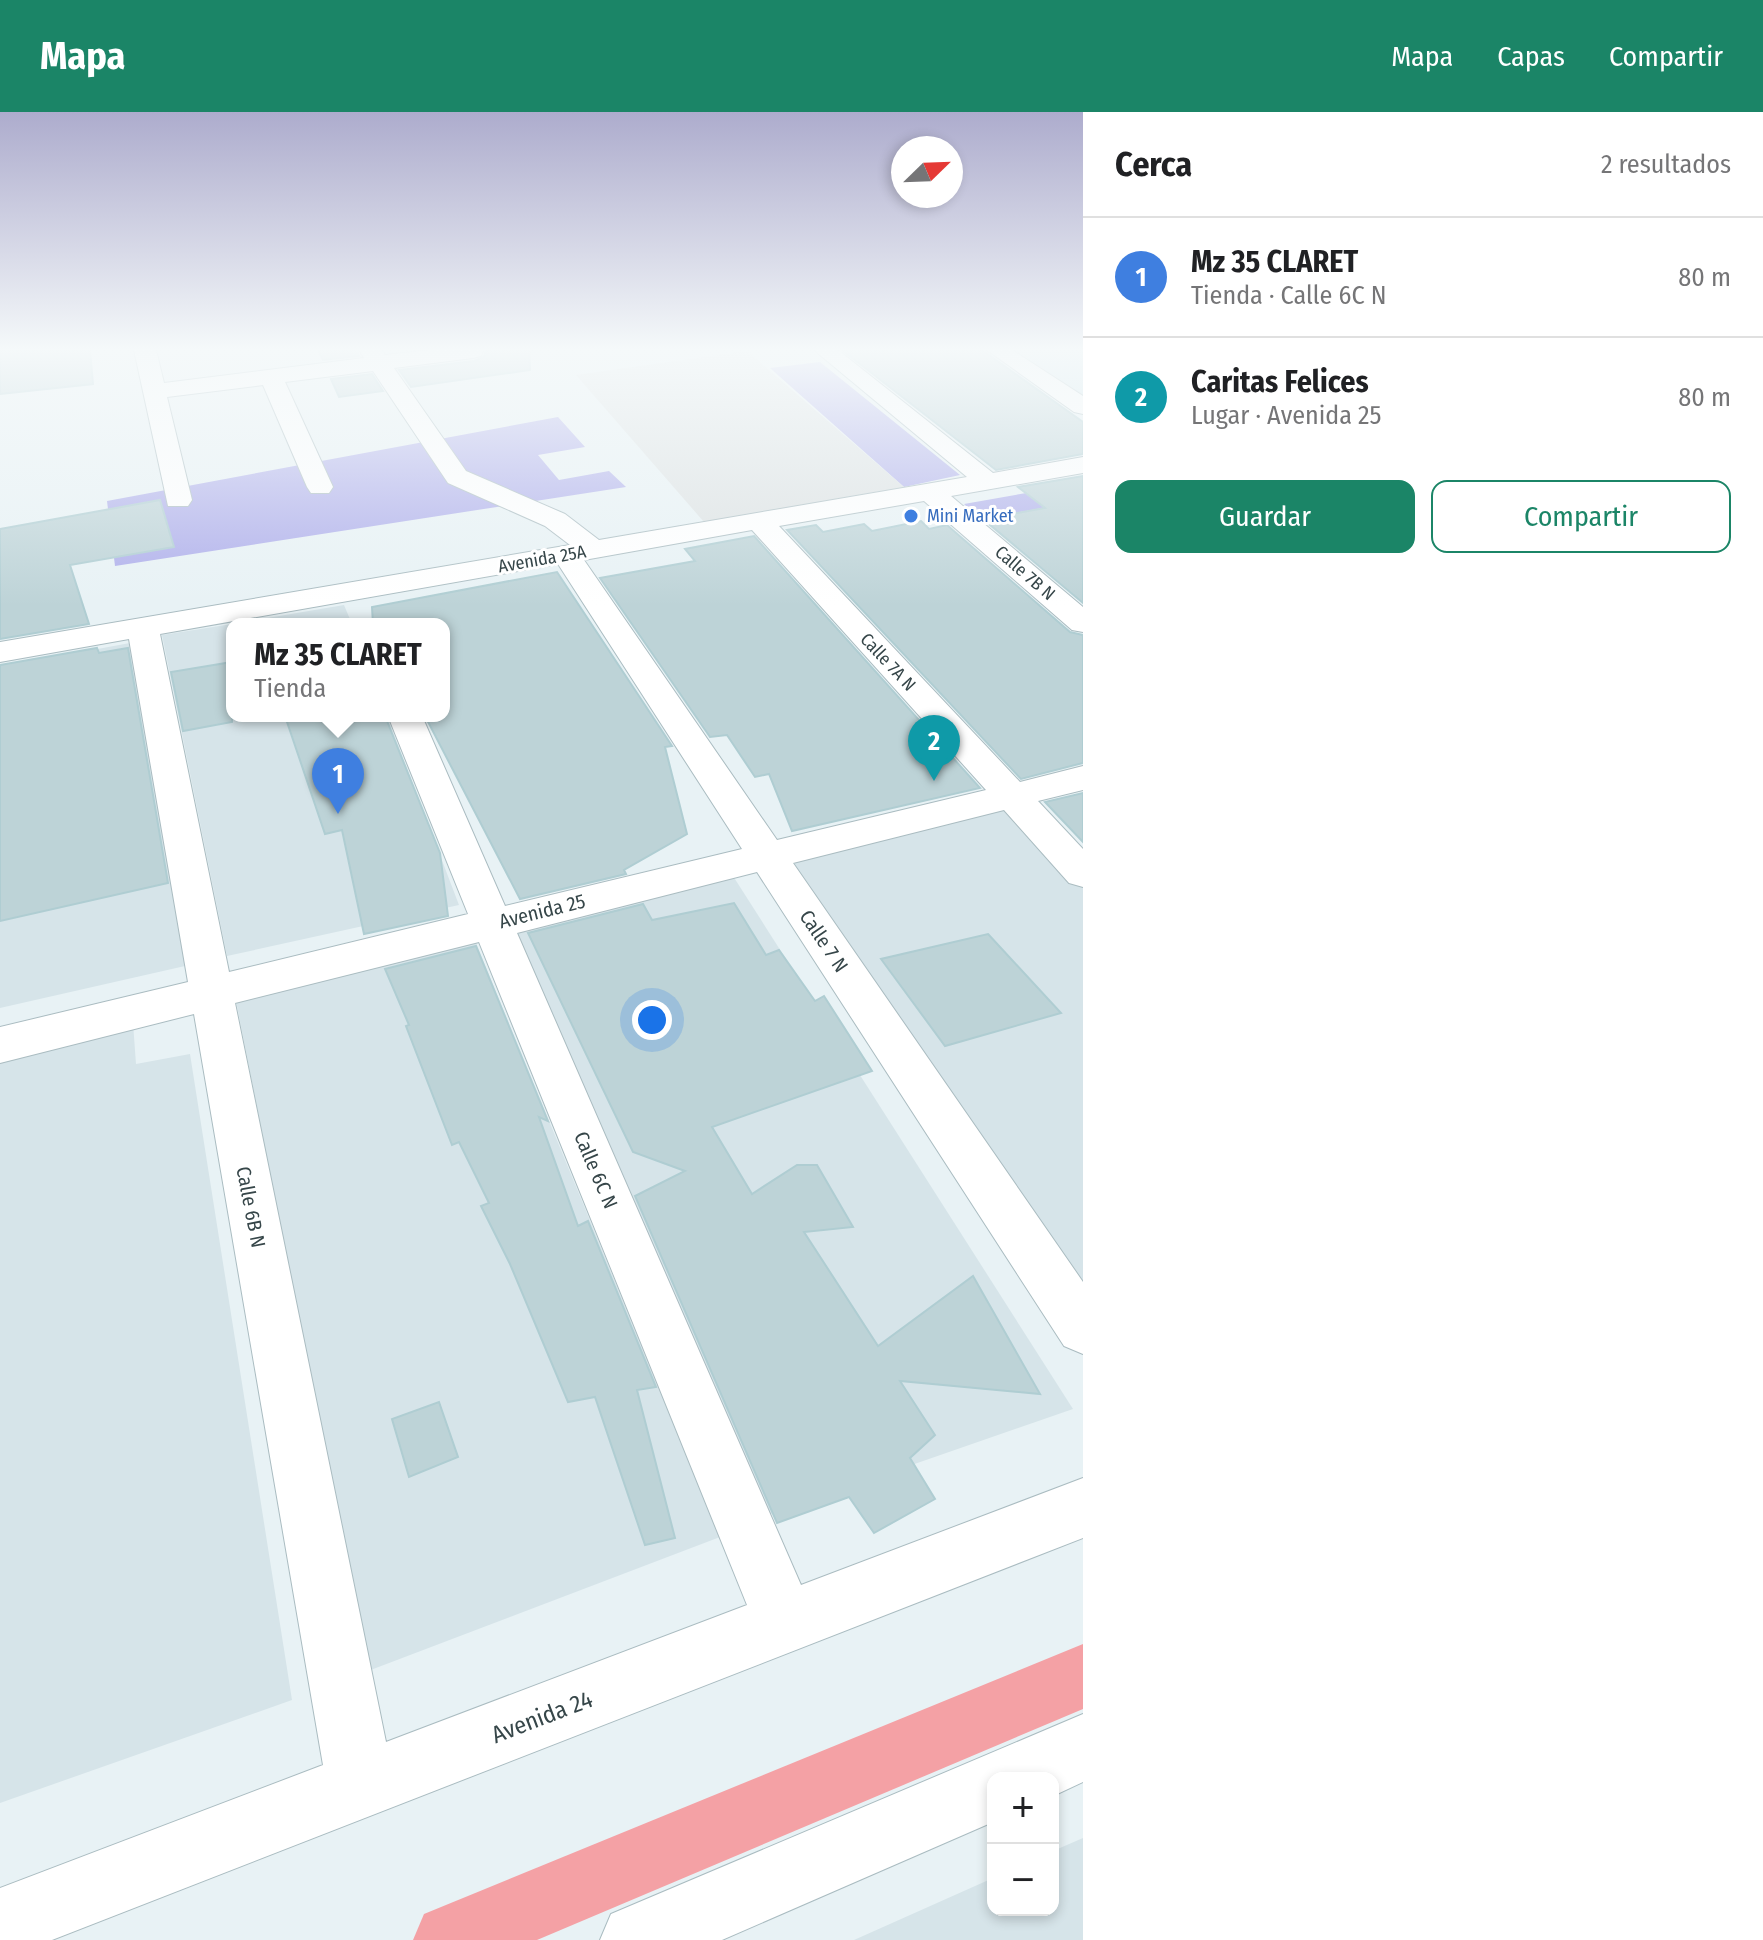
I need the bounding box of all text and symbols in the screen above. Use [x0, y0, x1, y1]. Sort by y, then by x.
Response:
text: Mapa [40, 33, 125, 79]
text: Mapa [1391, 40, 1453, 73]
text: Capas [1497, 40, 1565, 73]
text: Compartir [1609, 40, 1723, 73]
north arrow [891, 136, 963, 208]
text: Cerca [1115, 144, 1192, 185]
text: 2 resultados [1601, 149, 1731, 180]
text: Mz 35 CLARET [1191, 244, 1358, 280]
text: 1 [1136, 262, 1147, 293]
text: 80 m [1678, 262, 1731, 293]
text: Tienda · Calle 6C N [1191, 280, 1387, 311]
text: Caritas Felices [1191, 364, 1369, 400]
text: 2 [1135, 382, 1147, 413]
text: 80 m [1678, 382, 1731, 413]
text: Lugar · Avenida 25 [1191, 400, 1381, 431]
button: Guardar [1115, 480, 1415, 553]
button: Compartir [1431, 480, 1731, 553]
place label: Mini Market [927, 505, 1014, 527]
marker: Mini Market [902, 507, 920, 525]
street label: Avenida 25A [496, 540, 588, 578]
street label: Calle 7B N [990, 541, 1060, 605]
popup [226, 618, 450, 722]
street label: Calle 7A N [856, 628, 920, 696]
text: Mz 35 CLARET [254, 637, 422, 673]
text: Tienda [254, 673, 326, 704]
pin: 2 [908, 715, 960, 781]
pin: 1 [312, 748, 364, 814]
street label: Avenida 25 [496, 889, 588, 933]
street label: Calle 7 N [795, 905, 853, 977]
your location [632, 1000, 672, 1040]
street label: Calle 6C N [569, 1128, 623, 1212]
street label: Calle 6B N [231, 1164, 271, 1250]
street label: Avenida 24 [488, 1685, 596, 1749]
map controls [987, 1772, 1059, 1916]
button: + [987, 1772, 1059, 1844]
button: − [987, 1844, 1059, 1916]

